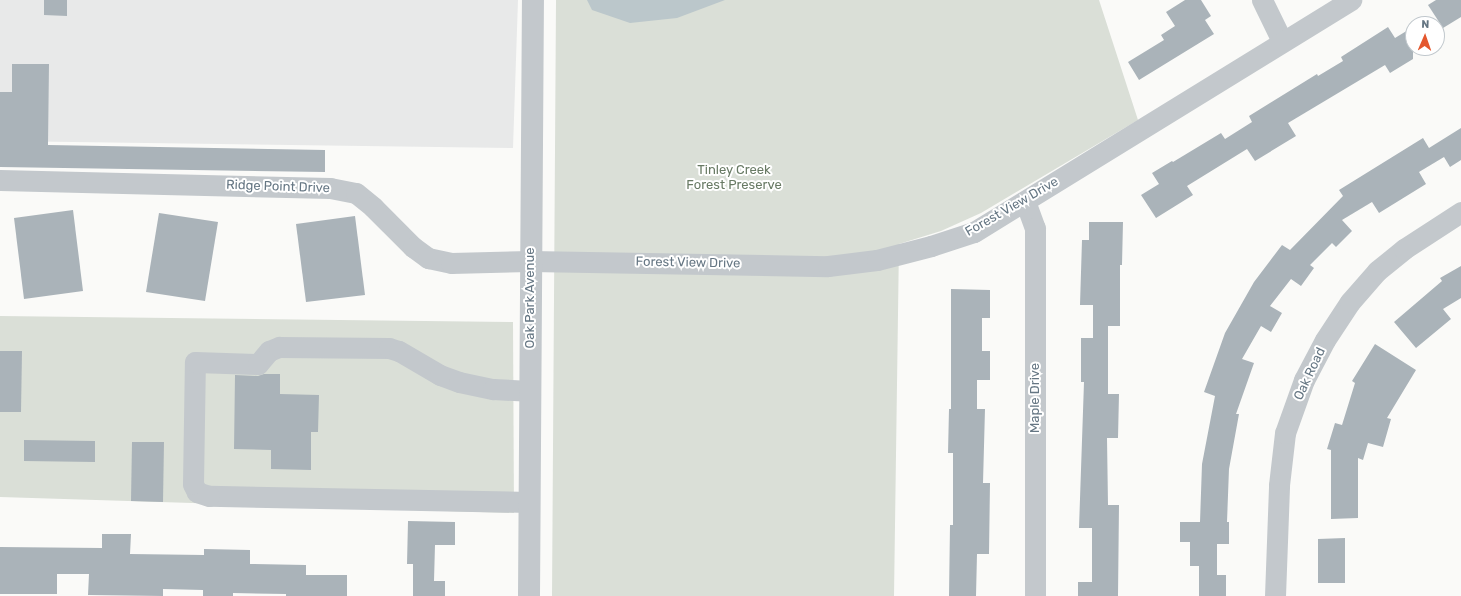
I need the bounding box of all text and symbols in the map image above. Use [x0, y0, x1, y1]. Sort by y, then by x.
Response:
north arrow [1405, 16, 1445, 56]
text: N [1421, 18, 1430, 31]
park label: Tinley Creek Forest Preserve [686, 163, 782, 194]
street label: Forest View Drive [962, 174, 1062, 240]
street label: Ridge Point Drive [226, 177, 330, 197]
street label: Oak Park Avenue [522, 247, 538, 349]
street label: Forest View Drive [635, 254, 741, 272]
street label: Oak Road [1291, 345, 1329, 403]
street label: Maple Drive [1027, 363, 1043, 433]

